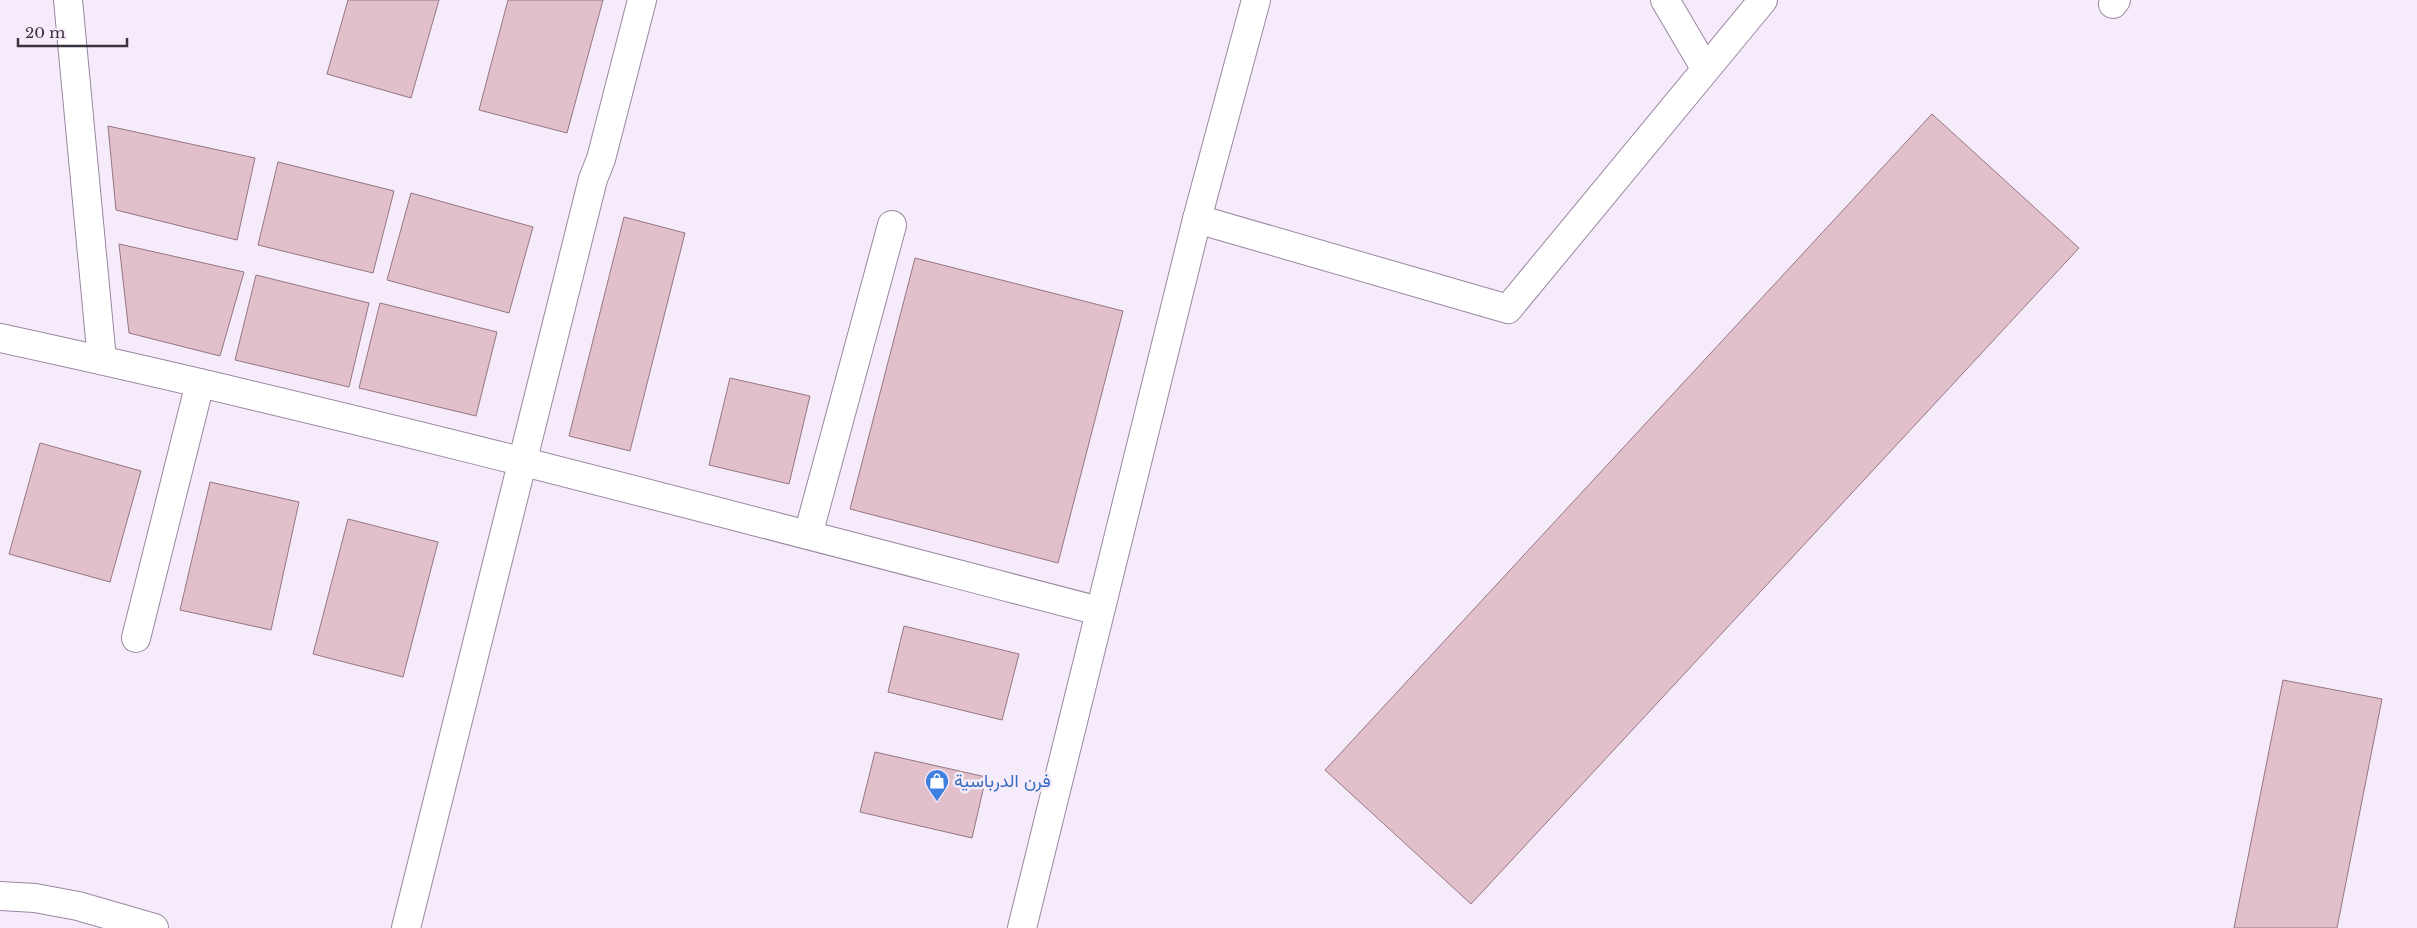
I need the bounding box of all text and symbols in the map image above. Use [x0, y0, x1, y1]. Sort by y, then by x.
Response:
scale bar [18, 15, 126, 47]
text: 20 m [25, 23, 65, 42]
shop icon: فرن الدرباسية [924, 768, 950, 802]
place label: فرن الدرباسية [954, 770, 1051, 792]

